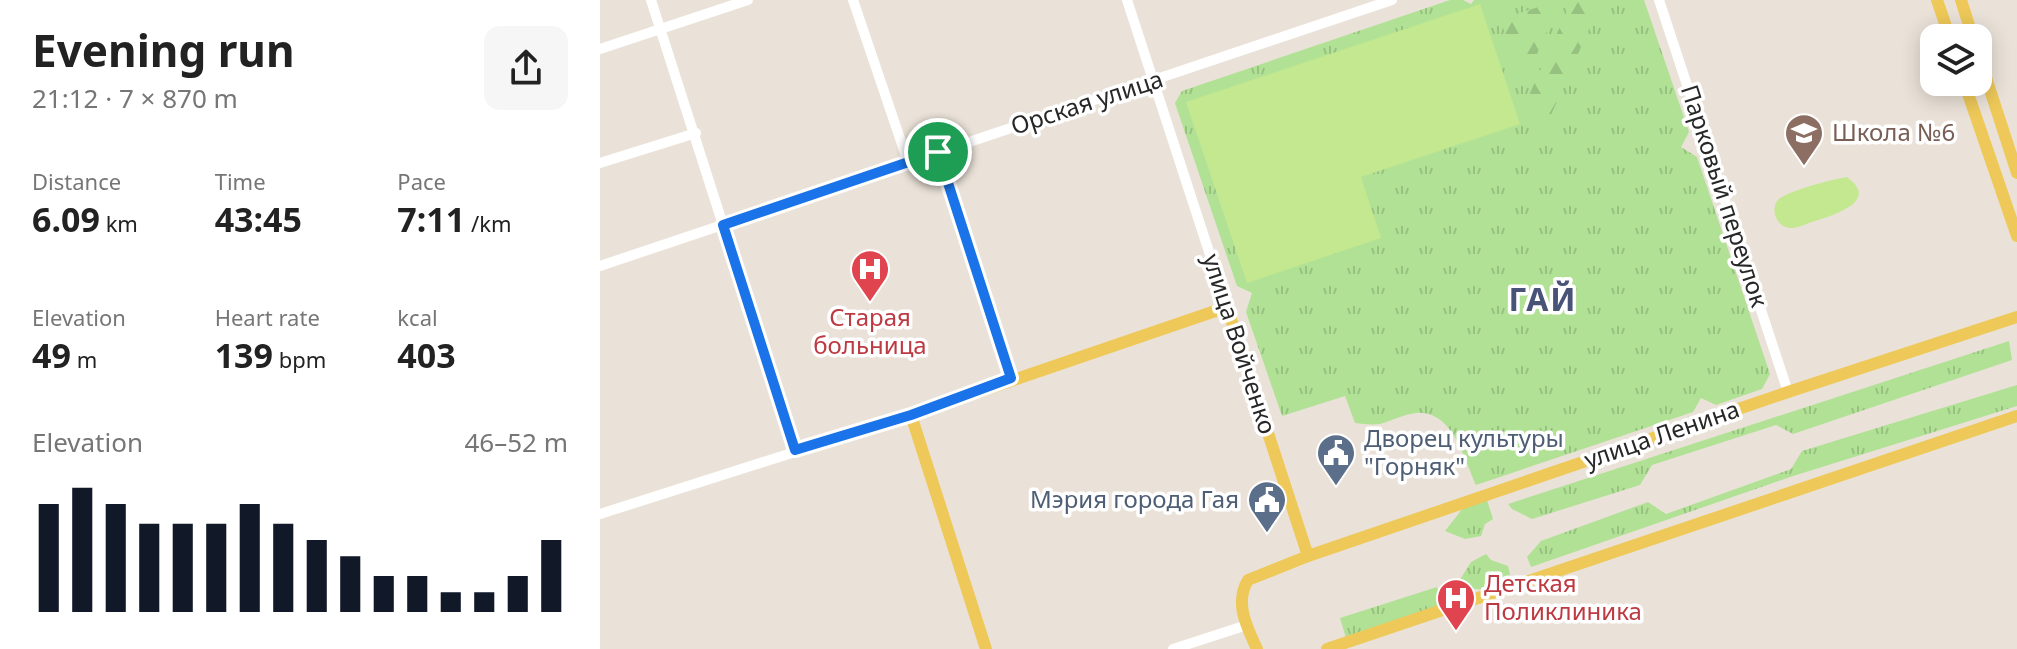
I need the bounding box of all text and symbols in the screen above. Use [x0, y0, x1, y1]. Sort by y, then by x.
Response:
text: Evening run [32, 20, 295, 80]
map controls [1920, 24, 1992, 96]
button: layers [1920, 24, 1992, 96]
button: share [484, 26, 568, 110]
street label: Орская улица [1006, 61, 1167, 142]
text: 21:12 · 7 × 870 m [32, 80, 238, 116]
street label: Парковый переулок [1674, 80, 1777, 311]
school or university icon: Школа №6 [1783, 112, 1825, 167]
place label: Школа №6 [1832, 115, 1955, 148]
pin [904, 118, 972, 186]
icon: arrive [916, 130, 960, 174]
text: Distance [32, 166, 121, 196]
text: Time [215, 166, 266, 196]
text: Pace [397, 166, 446, 196]
text: 6.09 [32, 196, 100, 242]
text: 43:45 [215, 196, 302, 242]
text: 7:11 [397, 196, 465, 242]
text: km [100, 208, 138, 238]
text: /km [465, 208, 511, 238]
hospital icon: Старая больница [849, 248, 891, 303]
street label: улица Войченко [1196, 249, 1285, 438]
district label: ГАЙ [1508, 277, 1578, 320]
place label: Старая больница [813, 300, 927, 361]
text: Elevation [32, 302, 126, 332]
text: Heart rate [215, 302, 320, 332]
text: kcal [397, 302, 438, 332]
text: 49 [32, 332, 71, 378]
text: 139 [215, 332, 273, 378]
text: 403 [397, 332, 456, 378]
text: m [71, 344, 97, 374]
text: bpm [273, 344, 326, 374]
street label: улица Ленина [1580, 392, 1743, 476]
place label: Дворец культуры "Горняк" [1364, 421, 1564, 482]
text: Elevation [32, 424, 143, 460]
text: 46–52 m [464, 424, 568, 460]
public building icon: Дворец культуры "Горняк" [1315, 432, 1357, 487]
public building icon: Мэрия города Гая [1246, 479, 1288, 534]
place label: Мэрия города Гая [1030, 482, 1239, 515]
place label: Детская Поликлиника [1484, 566, 1642, 627]
hospital icon: Детская Поликлиника [1435, 577, 1477, 632]

